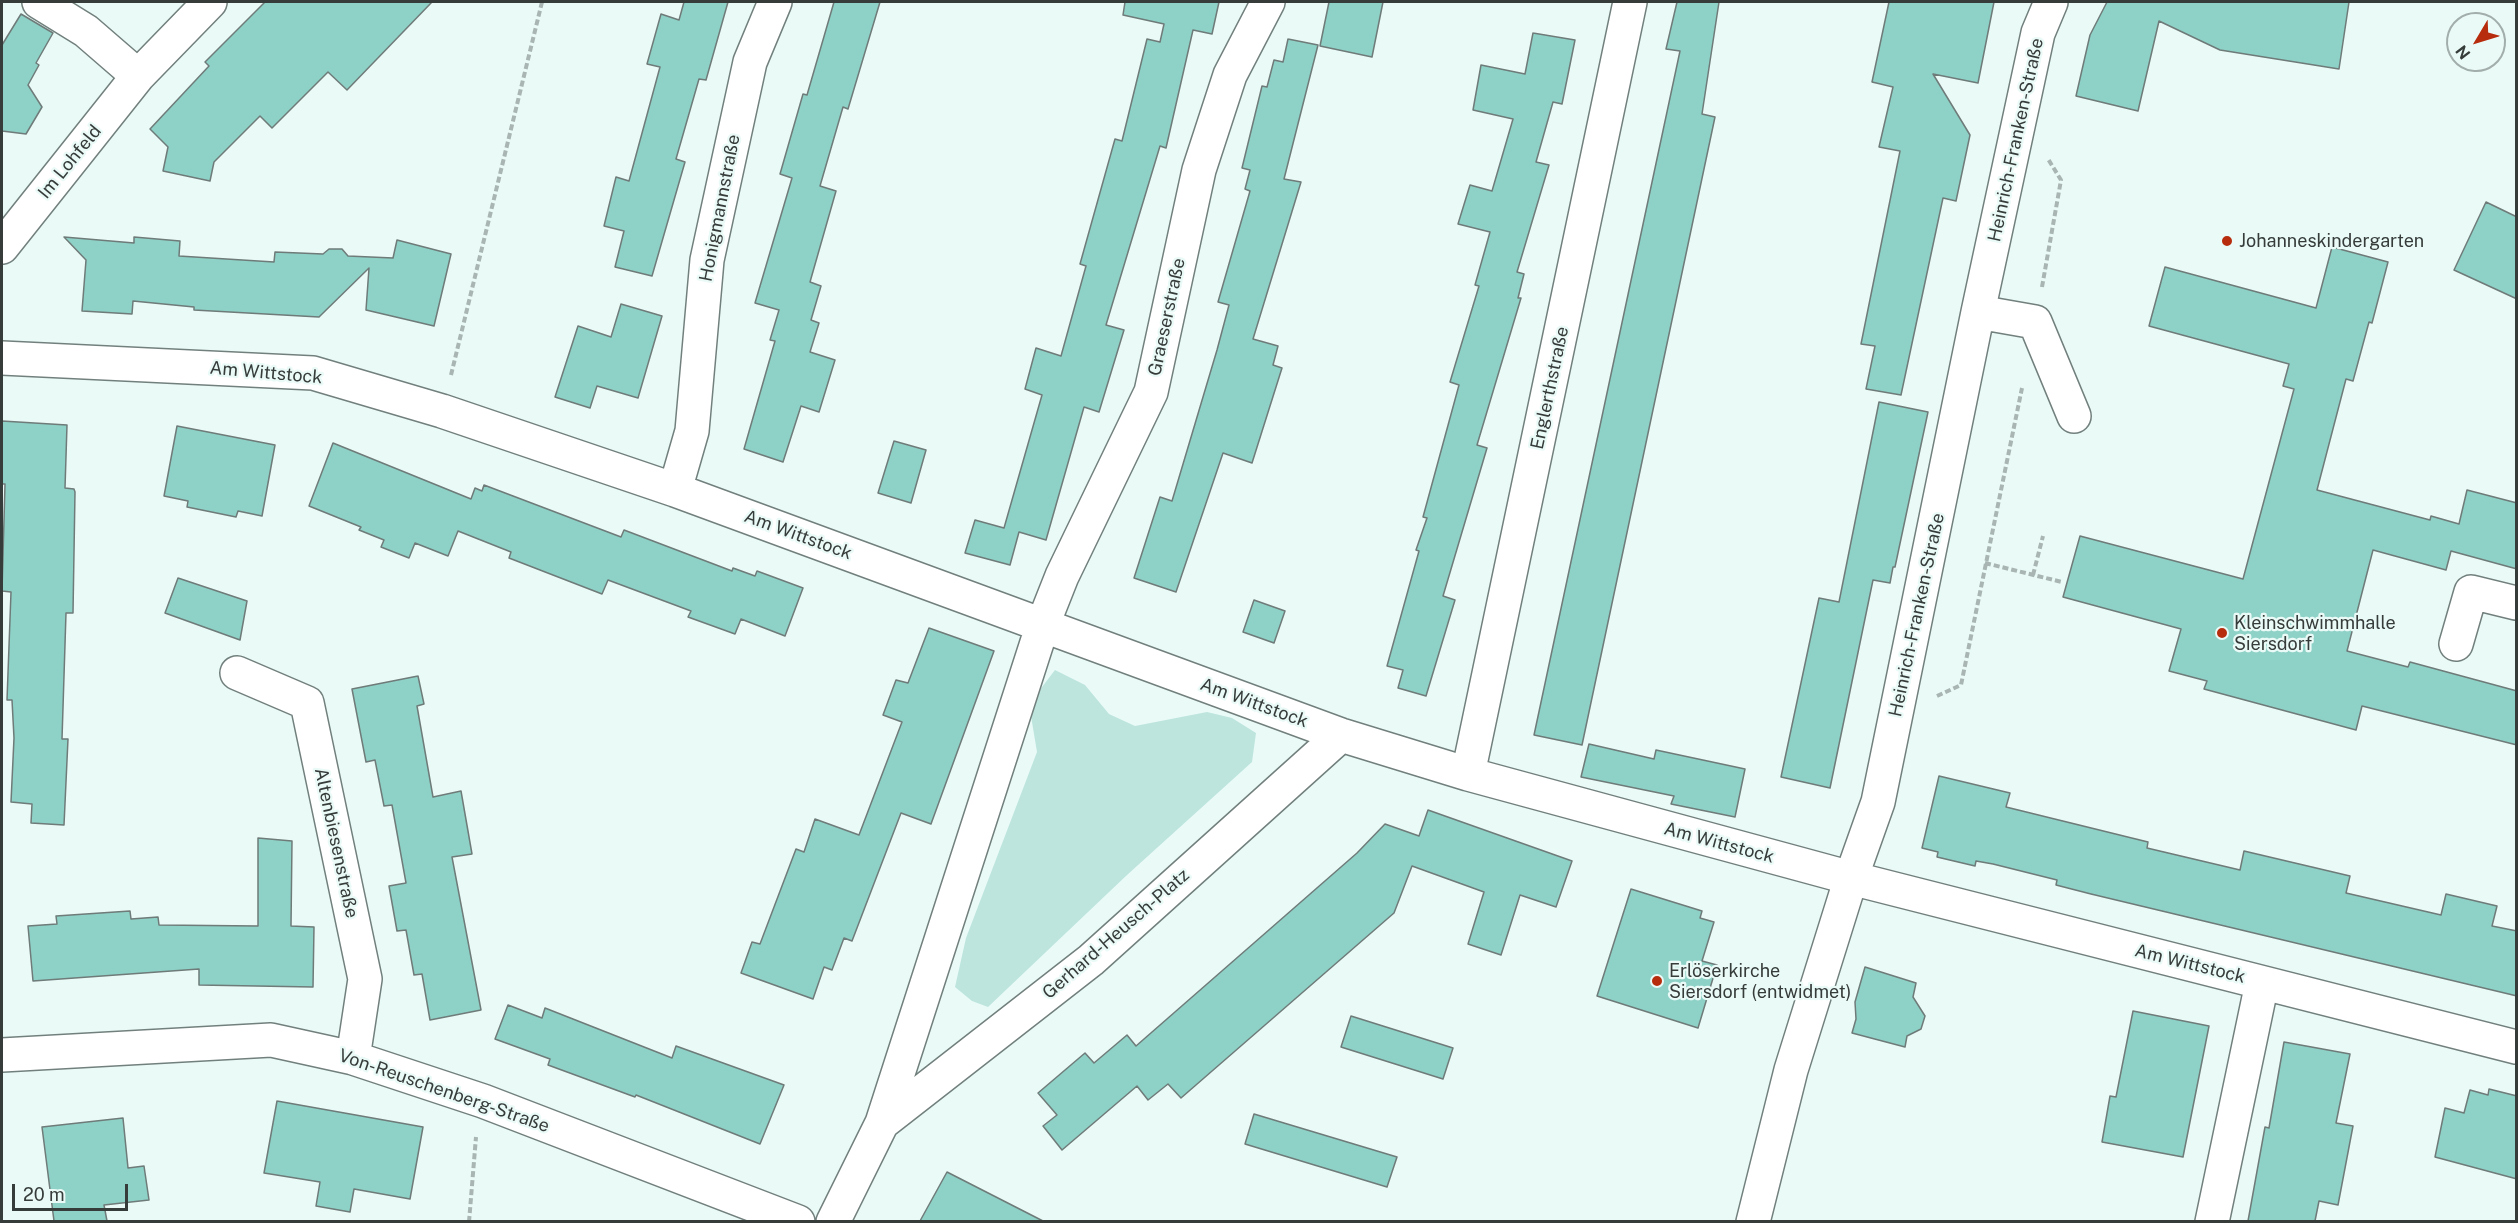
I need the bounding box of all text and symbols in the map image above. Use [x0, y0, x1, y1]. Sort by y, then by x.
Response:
north arrow [2446, 12, 2506, 72]
street label: Heinrich-Franken-Straße [1984, 36, 2048, 244]
text: N [2452, 41, 2474, 63]
street label: Im Lohfeld [34, 121, 106, 203]
street label: Honigmannstraße [695, 133, 745, 283]
place label: Johanneskindergarten [2239, 230, 2424, 252]
marker: Johanneskindergarten [2220, 234, 2234, 248]
street label: Graeserstraße [1144, 256, 1190, 378]
street label: Englerthstraße [1526, 325, 1574, 451]
street label: Am Wittstock [209, 357, 323, 389]
street label: Am Wittstock [741, 506, 855, 564]
street label: Heinrich-Franken-Straße [1885, 511, 1949, 719]
place label: Kleinschwimmhalle Siersdorf [2234, 612, 2396, 654]
marker: Kleinschwimmhalle Siersdorf [2215, 626, 2229, 640]
street label: Am Wittstock [1197, 674, 1311, 732]
street label: Altenbiesenstraße [310, 766, 362, 920]
street label: Am Wittstock [1662, 818, 1776, 868]
street label: Gerhard-Heusch-Platz [1038, 864, 1194, 1004]
street label: Am Wittstock [2133, 940, 2247, 988]
place label: Erlöserkirche Siersdorf (entwidmet) [1669, 960, 1851, 1002]
marker: Erlöserkirche Siersdorf (entwidmet) [1650, 974, 1664, 988]
street label: Von-Reuschenberg-Straße [336, 1045, 552, 1137]
scale bar [15, 1172, 130, 1210]
text: 20 m [23, 1184, 65, 1205]

